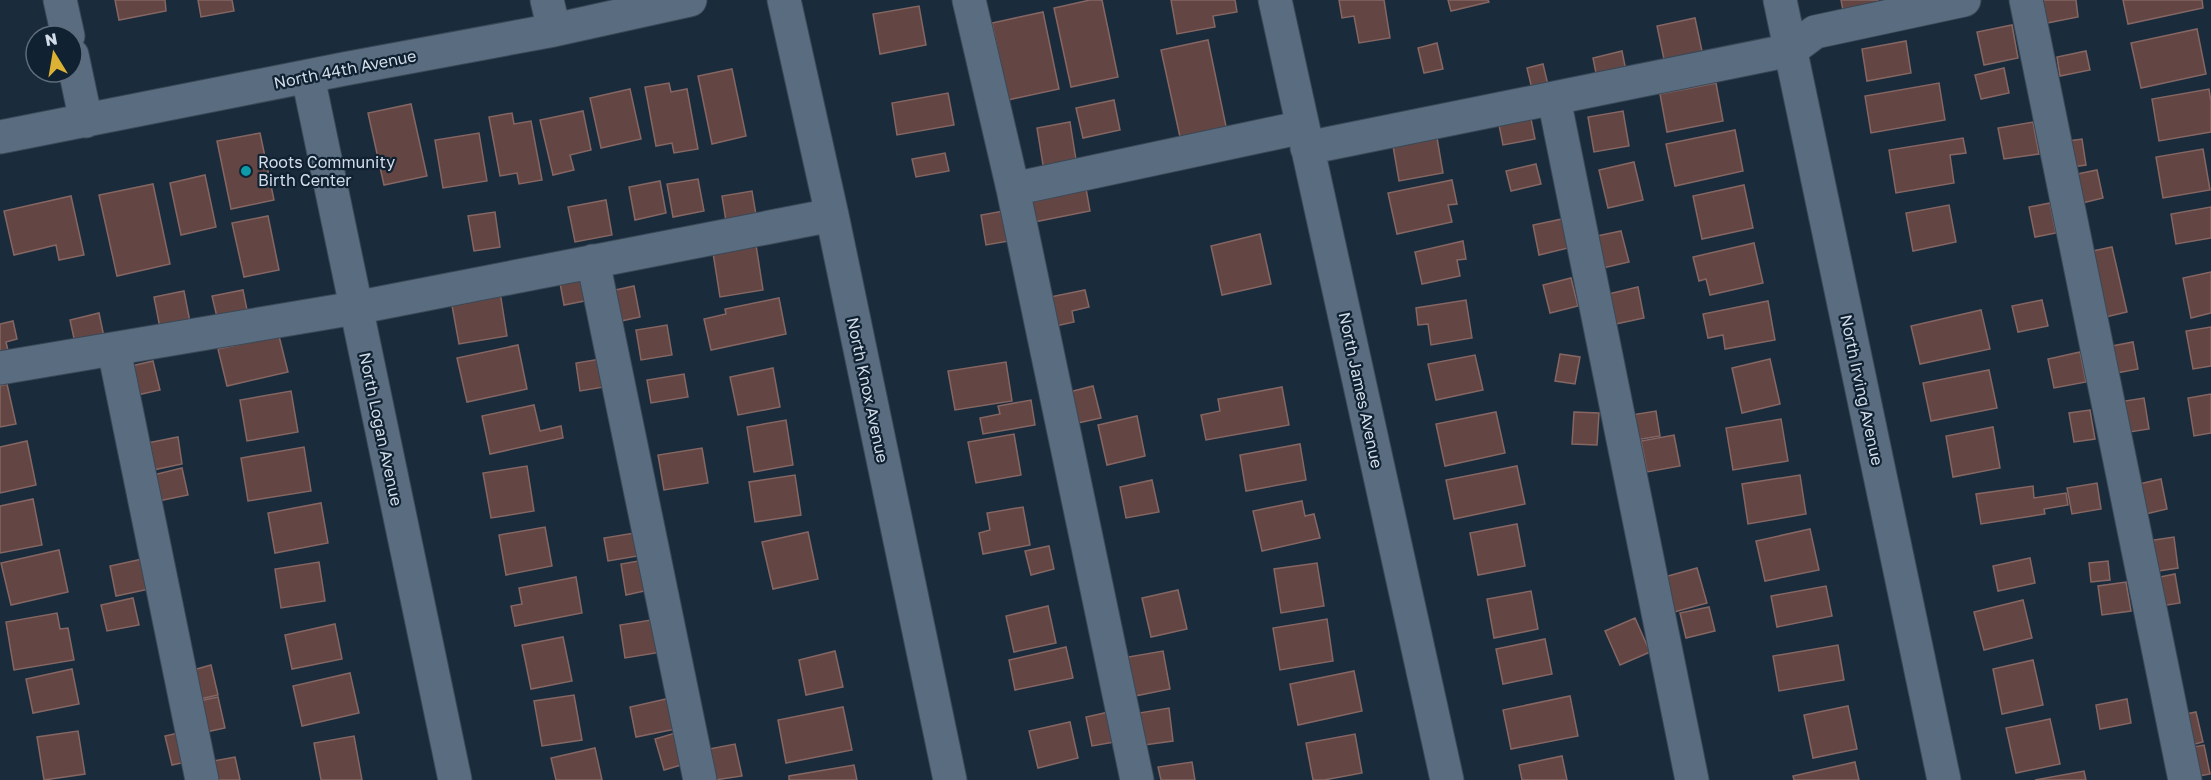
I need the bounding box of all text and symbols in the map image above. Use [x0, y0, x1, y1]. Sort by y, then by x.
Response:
north arrow [24, 24, 84, 84]
text: N [43, 28, 59, 50]
street label: North 44th Avenue [272, 45, 418, 93]
place label: Roots Community Birth Center [258, 152, 395, 190]
marker: Roots Community Birth Center [239, 164, 253, 178]
street label: North James Avenue [1335, 310, 1387, 470]
street label: North Irving Avenue [1836, 313, 1888, 467]
street label: North Knox Avenue [843, 316, 893, 464]
street label: North Logan Avenue [355, 350, 407, 508]

